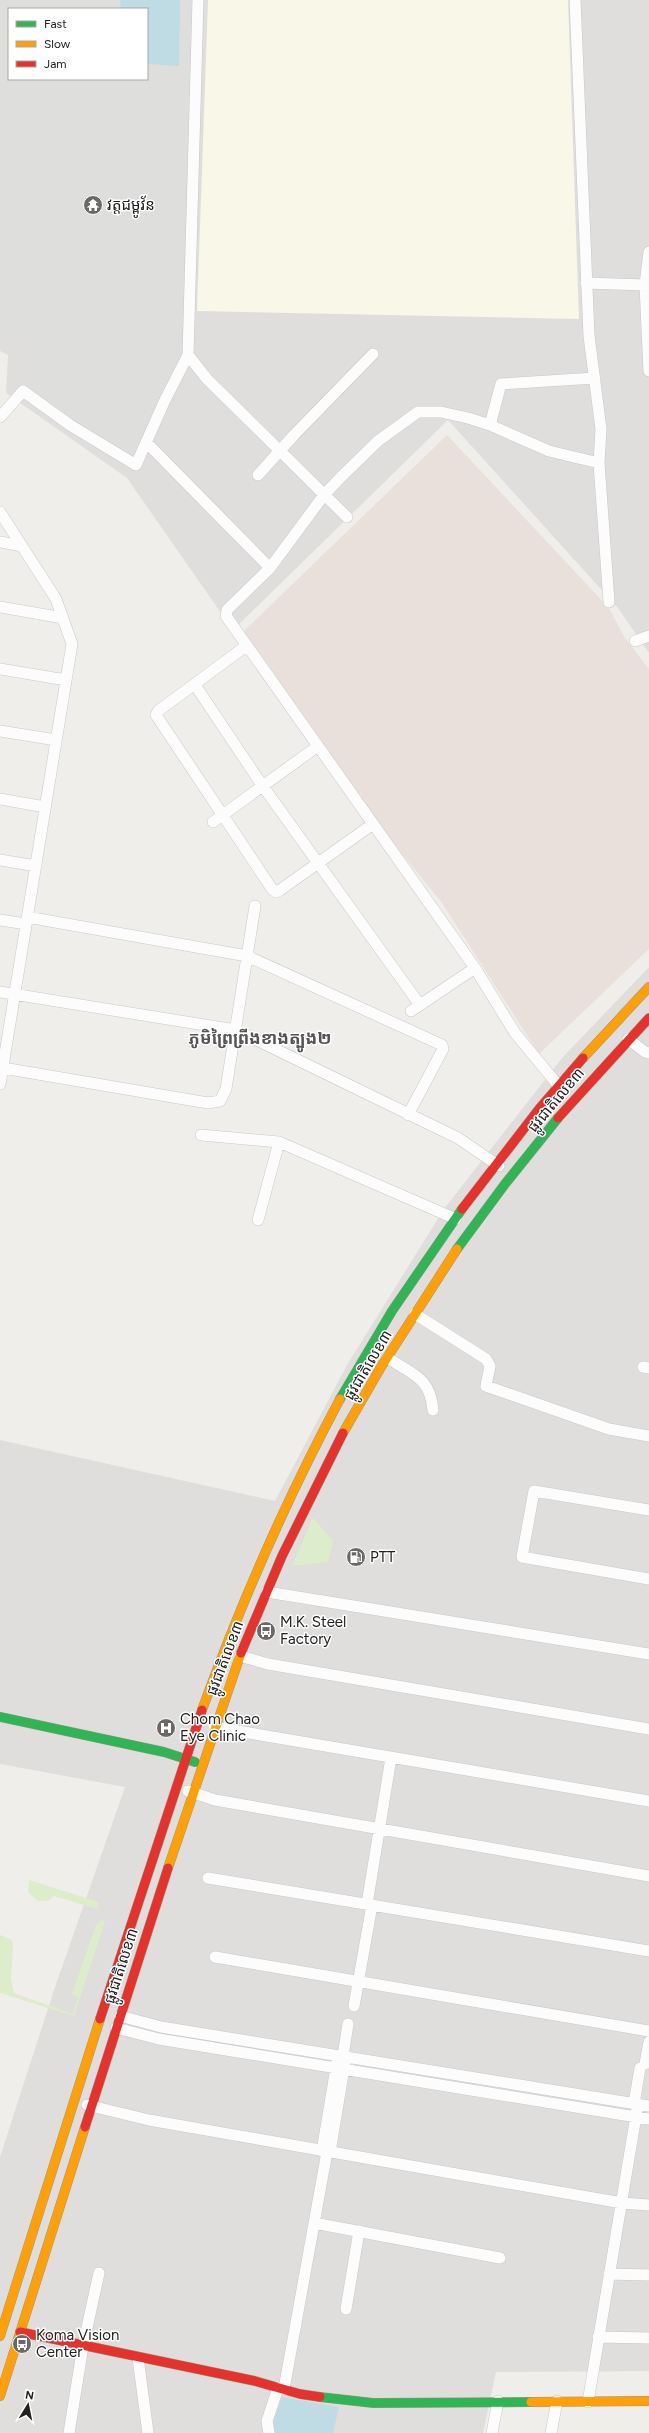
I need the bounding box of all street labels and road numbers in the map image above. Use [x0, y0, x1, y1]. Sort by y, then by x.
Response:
street label: ផ្លូវជាតិលេខ៣ [524, 1064, 592, 1139]
street label: ផ្លូវជាតិលេខ៣ [340, 1327, 400, 1406]
street label: ផ្លូវជាតិលេខ៣ [203, 1618, 252, 1699]
street label: ផ្លូវជាតិលេខ៣ [100, 1926, 146, 2007]

